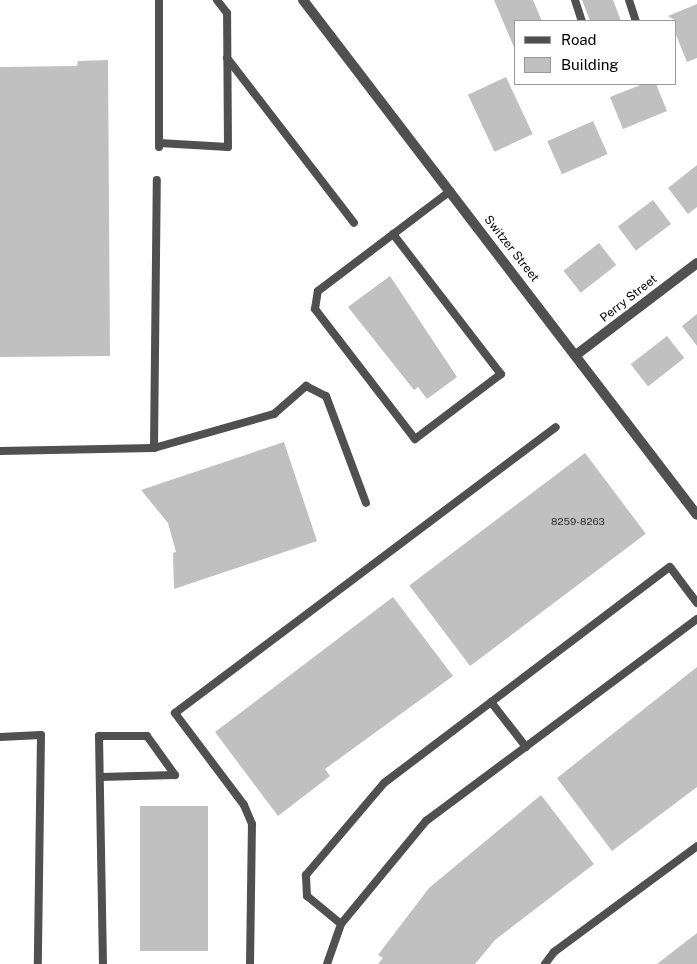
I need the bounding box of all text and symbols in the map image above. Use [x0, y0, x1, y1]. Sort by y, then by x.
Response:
legend [514, 20, 677, 85]
text: Road [561, 31, 597, 48]
text: Building [561, 56, 619, 73]
street label: Switzer Street [481, 213, 541, 285]
street label: Perry Street [598, 272, 660, 326]
house number: 8259-8263 [551, 516, 605, 528]

